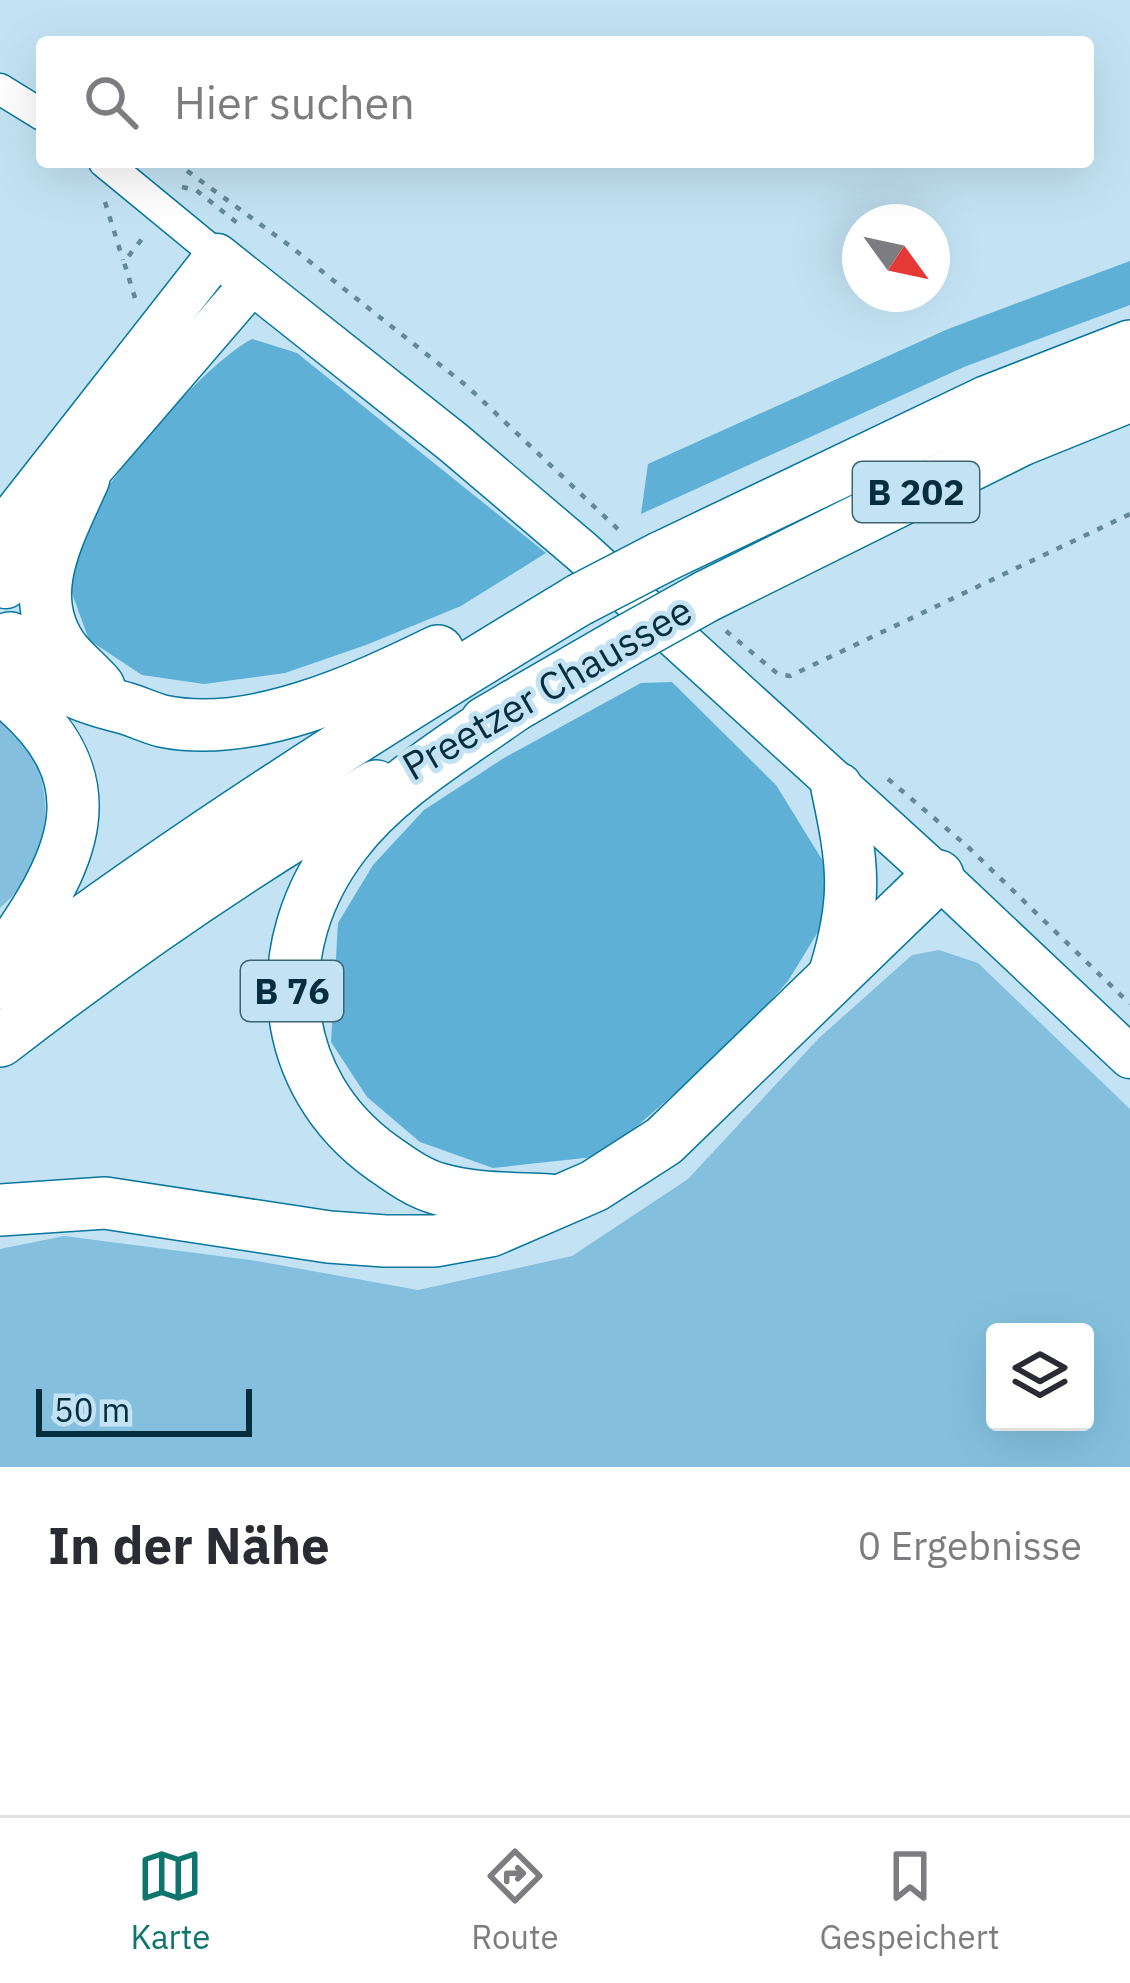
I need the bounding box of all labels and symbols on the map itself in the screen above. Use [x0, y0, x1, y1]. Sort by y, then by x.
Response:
north arrow [842, 204, 950, 312]
road number: B 202 [853, 462, 979, 522]
street label: Preetzer Chaussee [393, 584, 701, 791]
road number: B 76 [241, 961, 343, 1021]
scale bar [36, 1383, 252, 1436]

